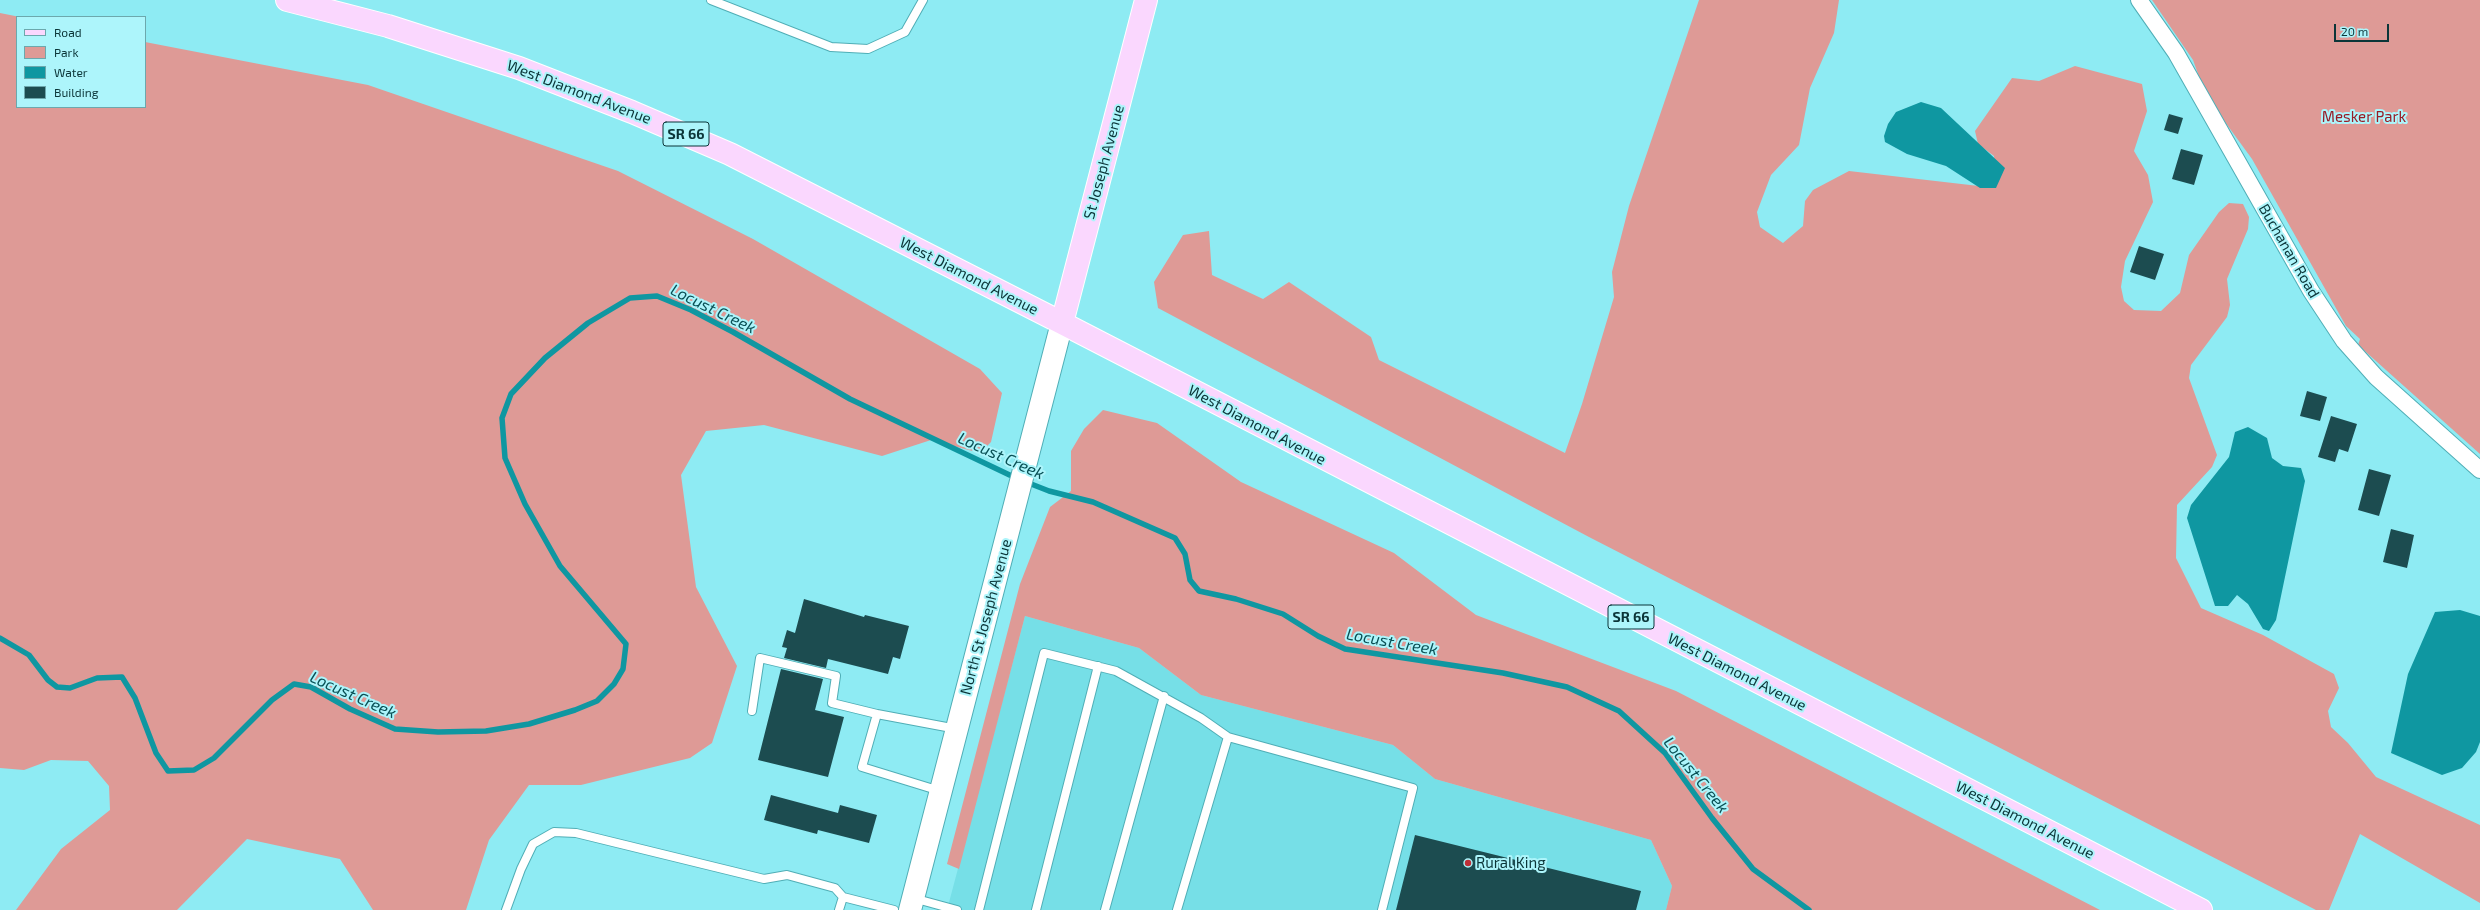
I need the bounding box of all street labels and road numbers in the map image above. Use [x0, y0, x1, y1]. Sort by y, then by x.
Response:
street label: West Diamond Avenue [504, 56, 654, 128]
street label: St Joseph Avenue [1080, 103, 1128, 221]
road number: SR 66 [663, 122, 709, 146]
street label: Buchanan Road [2255, 201, 2323, 301]
street label: West Diamond Avenue [897, 233, 1041, 319]
street label: West Diamond Avenue [1185, 381, 1329, 469]
street label: North St Joseph Avenue [957, 537, 1015, 697]
road number: SR 66 [1608, 605, 1654, 629]
street label: West Diamond Avenue [1665, 629, 1809, 715]
street label: West Diamond Avenue [1953, 777, 2097, 863]

